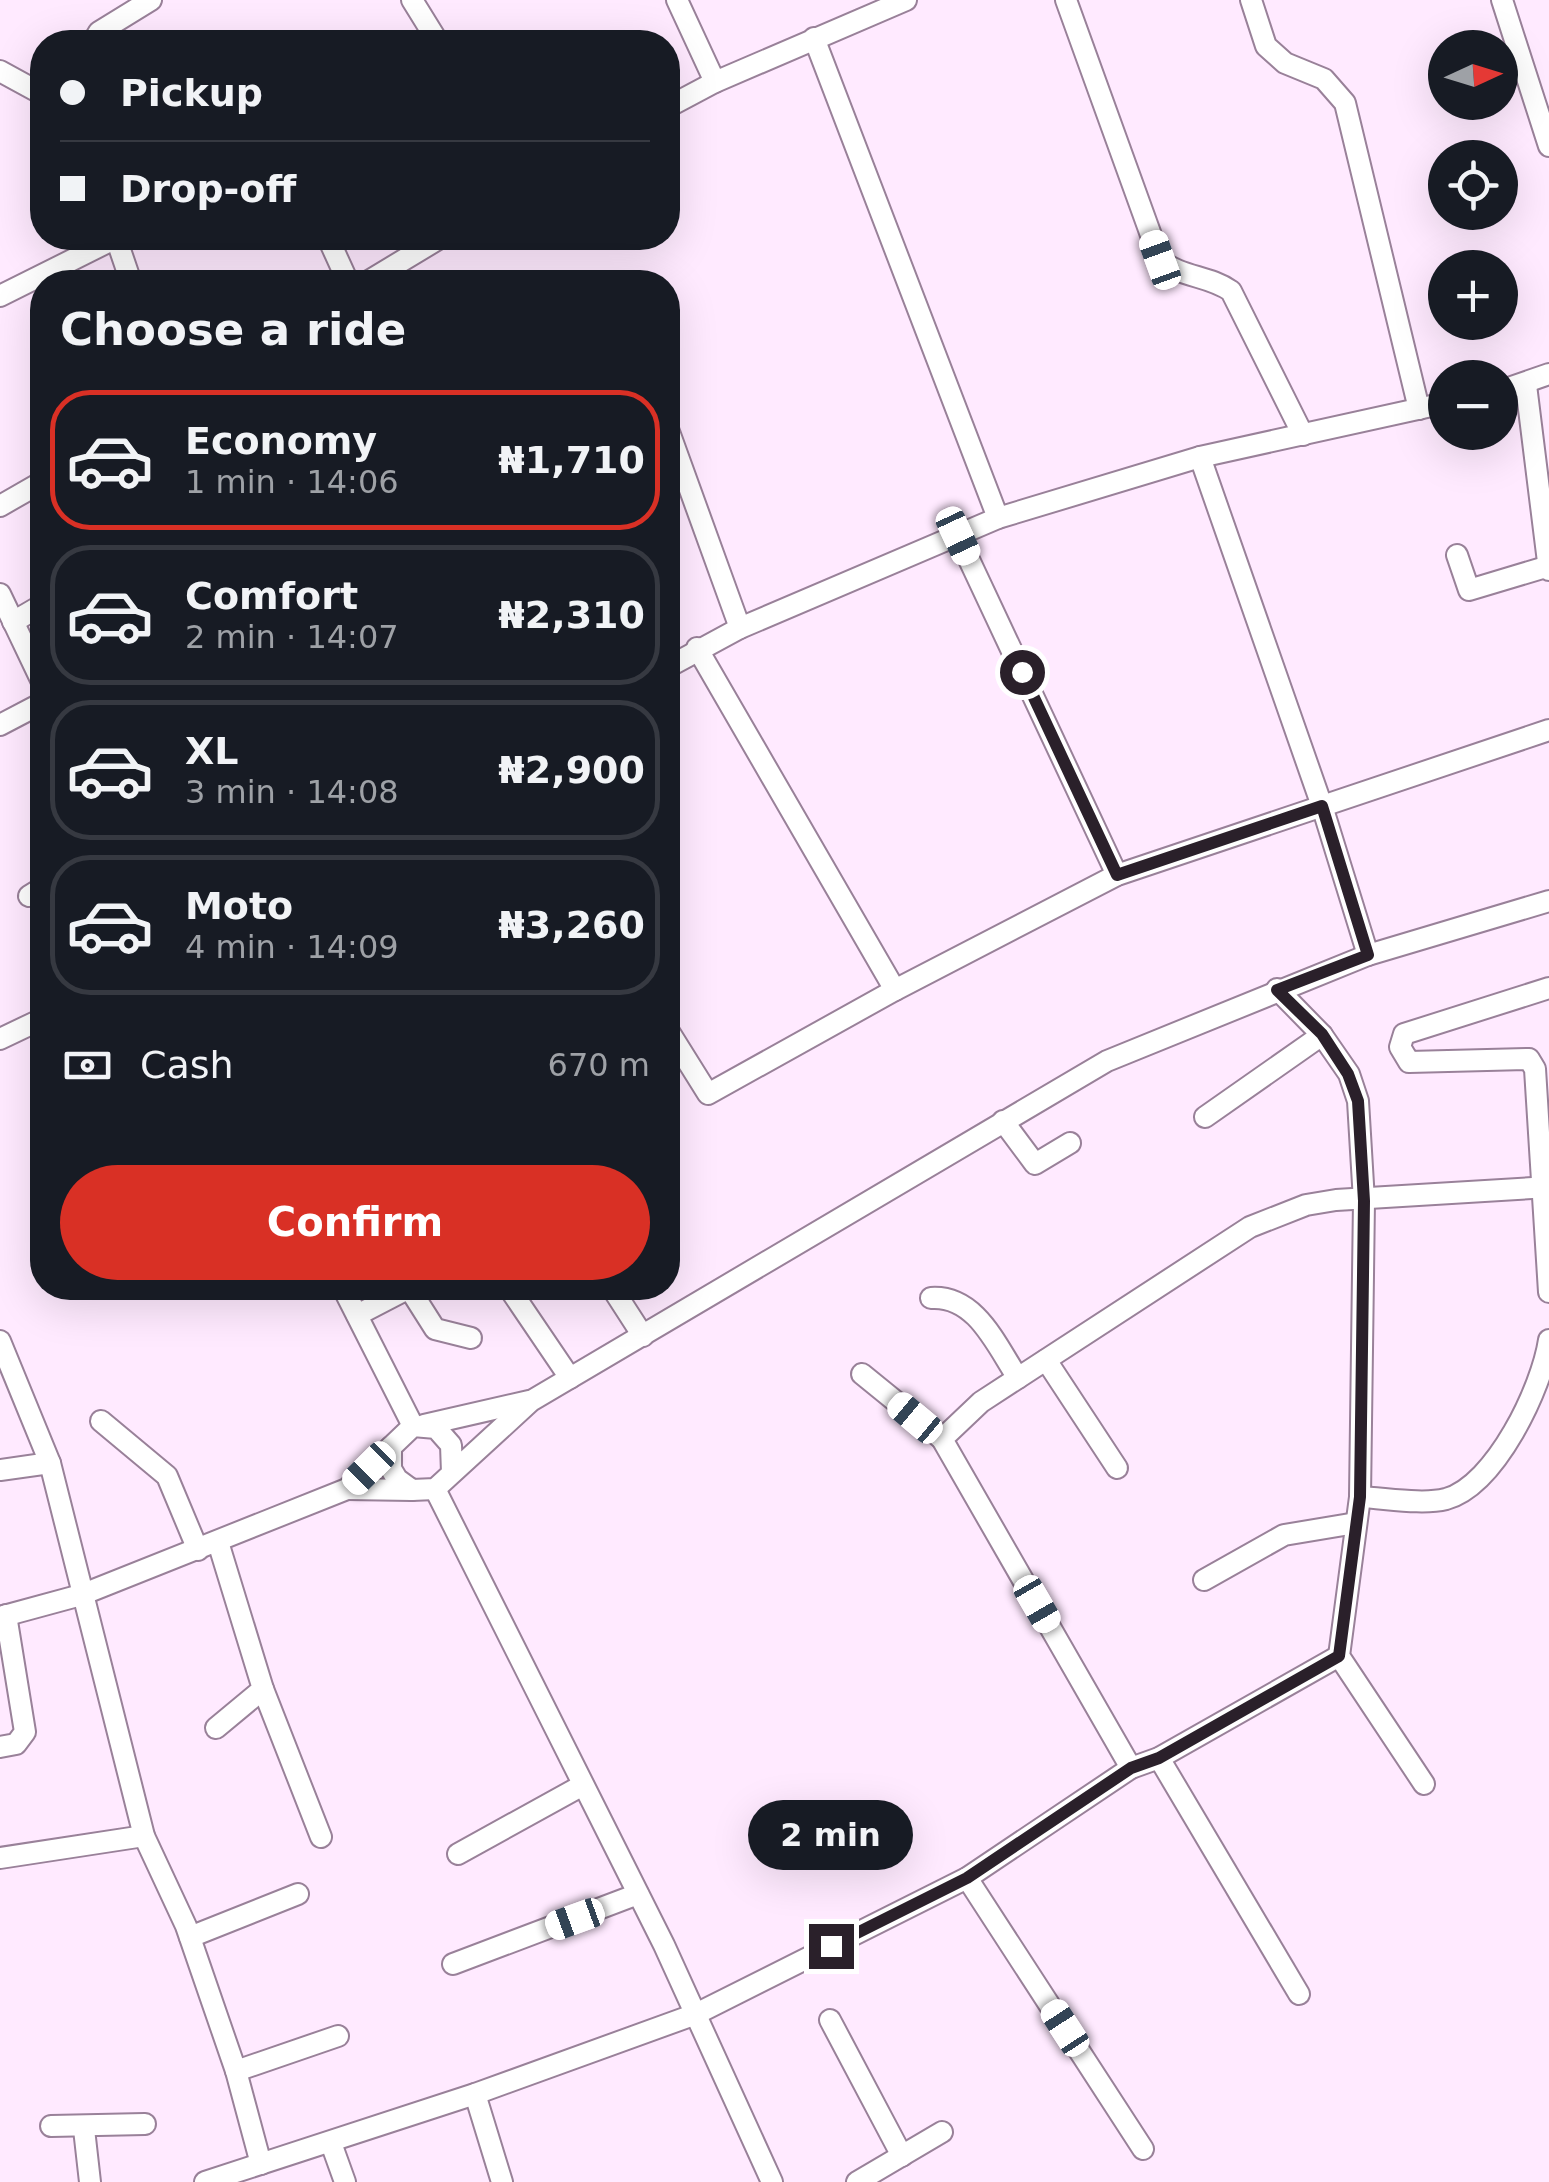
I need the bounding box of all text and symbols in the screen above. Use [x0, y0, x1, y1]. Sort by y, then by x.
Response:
north arrow [1428, 30, 1518, 120]
map controls [1428, 30, 1518, 450]
text: Pickup [120, 71, 263, 115]
button: locate [1428, 140, 1518, 230]
text: Drop-off [120, 167, 296, 211]
car [1136, 227, 1184, 293]
button: + [1428, 250, 1518, 340]
text: Choose a ride [60, 303, 406, 356]
button: − [1428, 360, 1518, 450]
icon: car [65, 415, 155, 505]
text: Economy [185, 419, 377, 463]
text: ₦1,710 [498, 438, 645, 482]
text: 1 min · 14:06 [185, 463, 399, 501]
car [932, 502, 984, 570]
icon: car [65, 570, 155, 660]
text: Comfort [185, 574, 358, 618]
text: ₦2,310 [498, 593, 645, 637]
text: 2 min · 14:07 [185, 618, 399, 656]
route start [1000, 650, 1045, 695]
icon: car [65, 725, 155, 815]
text: XL [185, 729, 239, 773]
text: ₦2,900 [498, 748, 645, 792]
text: 3 min · 14:08 [185, 773, 399, 811]
icon: car [65, 880, 155, 970]
text: Moto [185, 884, 293, 928]
text: ₦3,260 [498, 903, 645, 947]
text: 4 min · 14:09 [185, 928, 399, 966]
icon: cash [60, 1038, 115, 1093]
text: Cash [140, 1043, 234, 1087]
text: 670 m [548, 1046, 650, 1084]
button: Confirm [60, 1165, 650, 1280]
car [882, 1387, 948, 1449]
car [337, 1436, 401, 1500]
car [1009, 1571, 1065, 1637]
callout: 2 min [748, 1801, 914, 1871]
text: 2 min [780, 1816, 881, 1854]
car [542, 1895, 608, 1943]
route end [809, 1924, 854, 1969]
car [1036, 1995, 1094, 2061]

